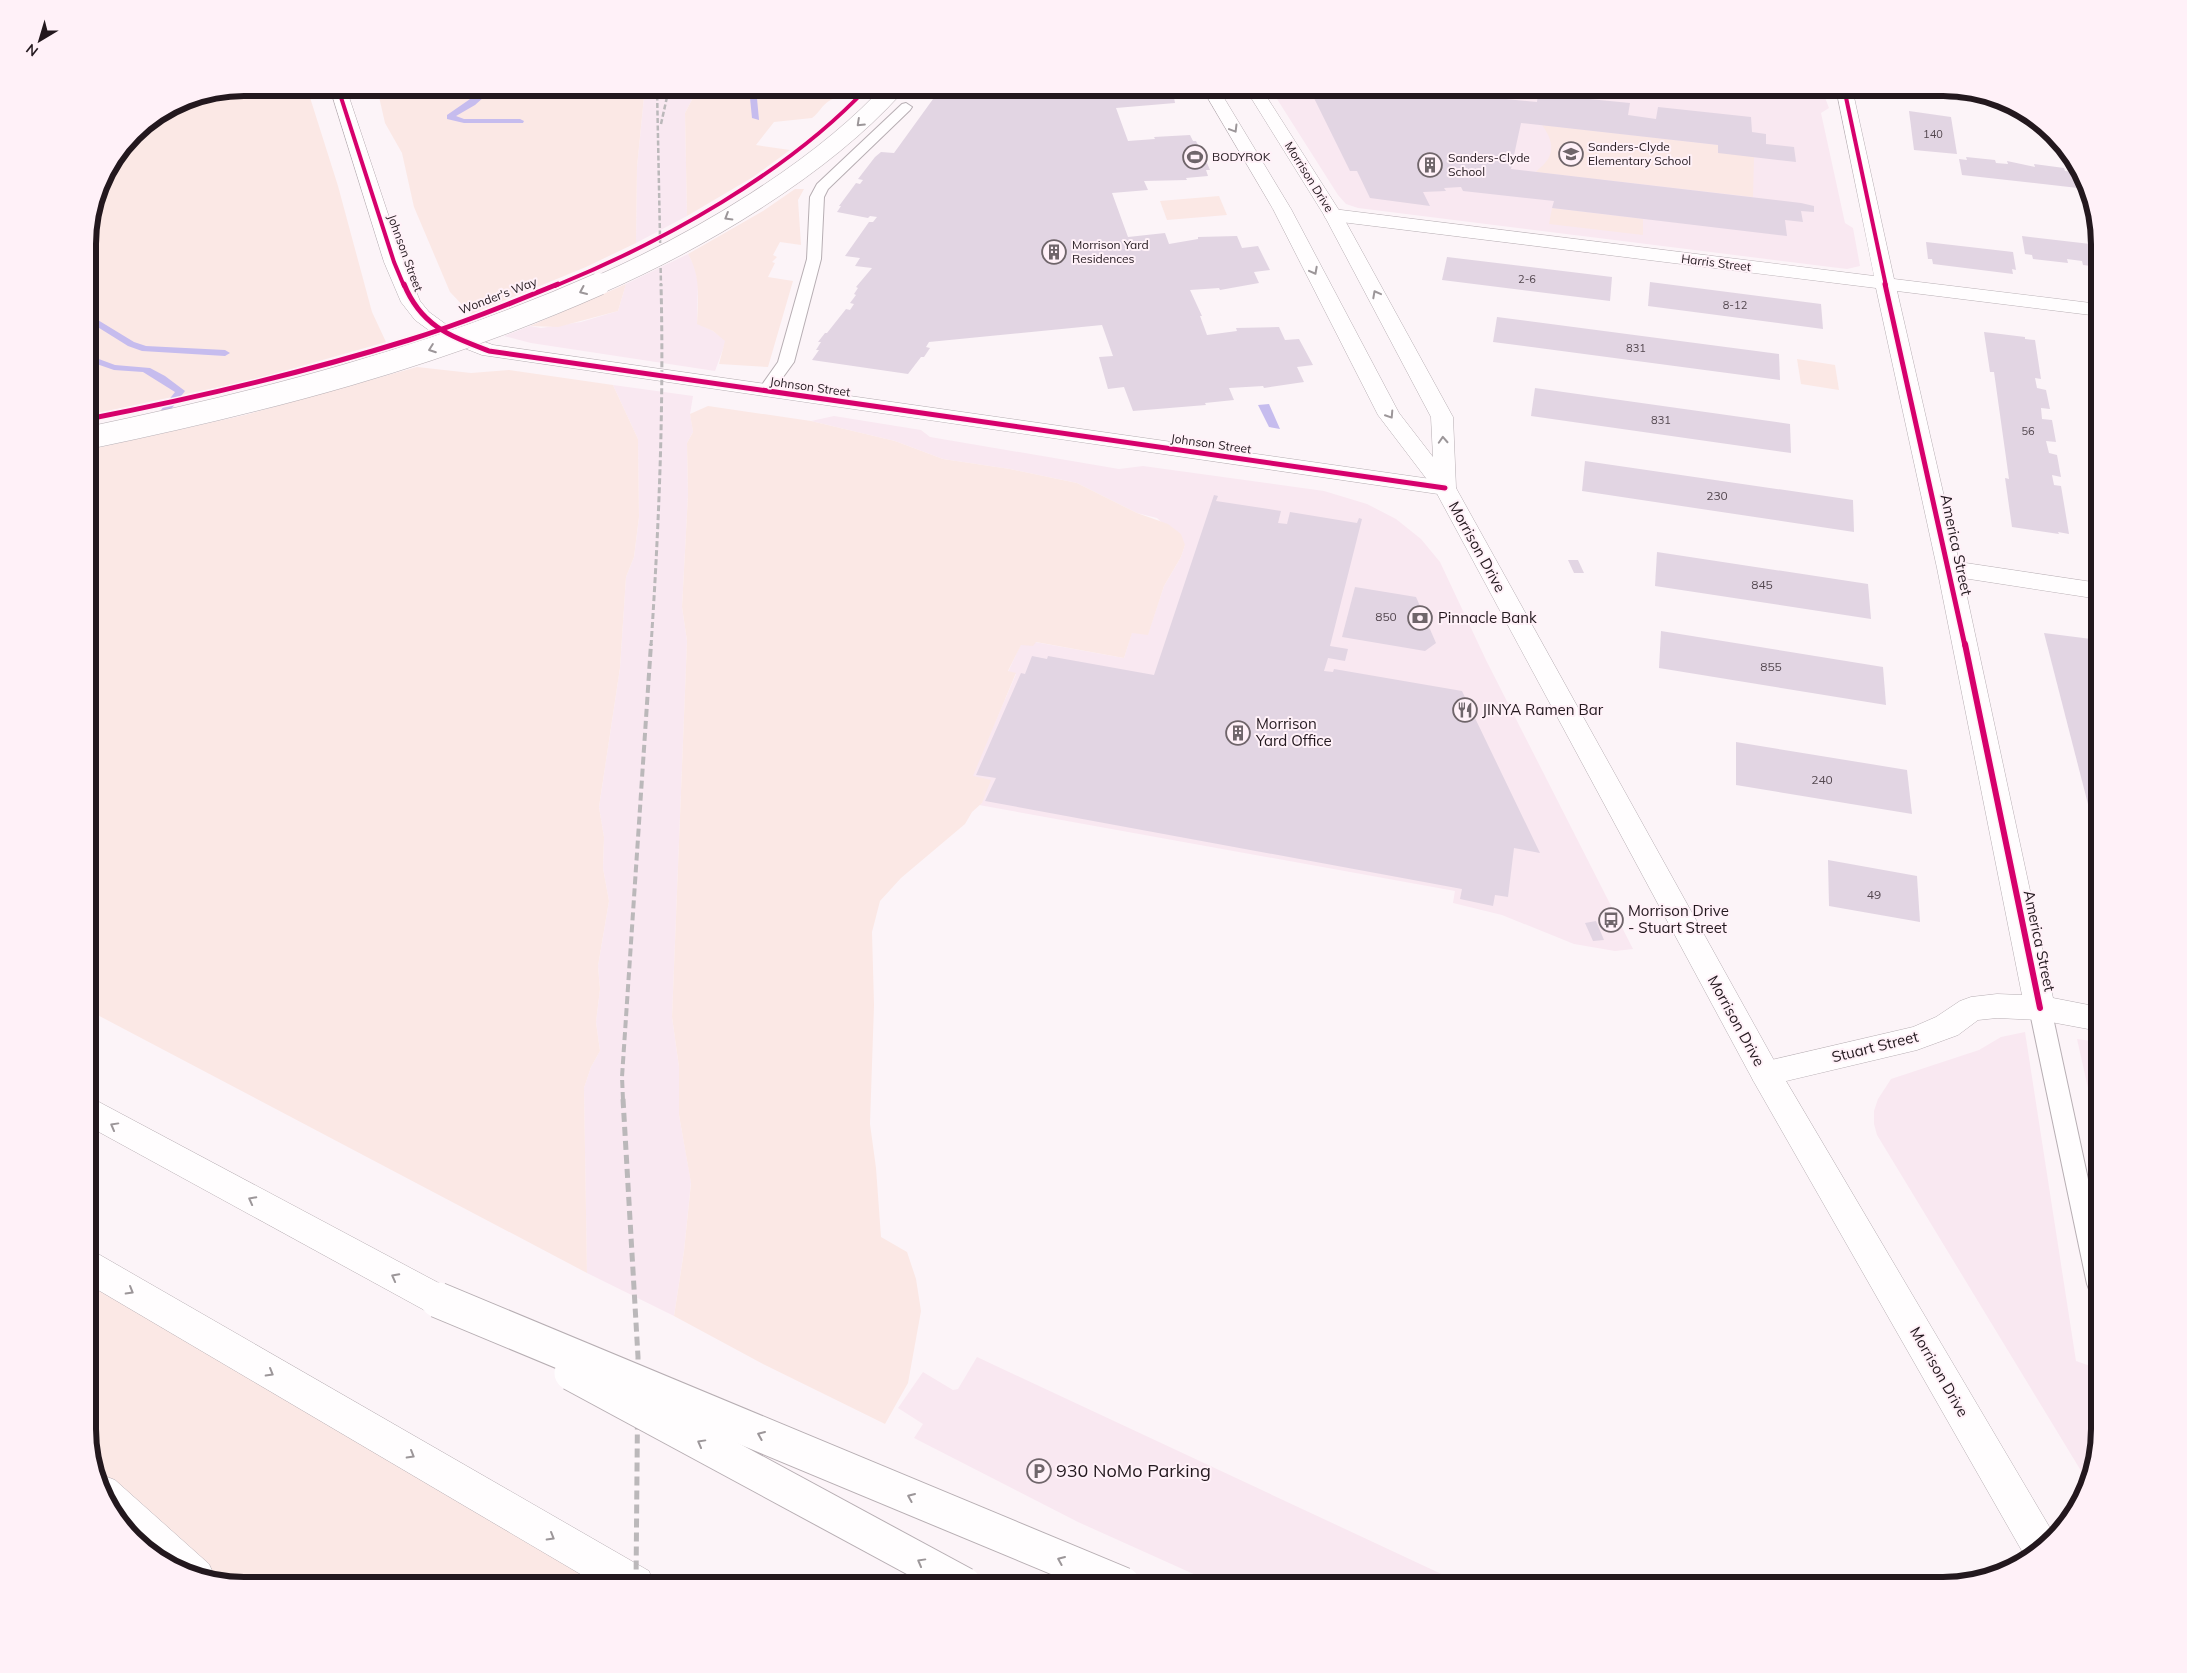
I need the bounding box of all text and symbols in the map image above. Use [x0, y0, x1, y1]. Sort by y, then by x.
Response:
north arrow [15, 15, 65, 65]
text: N [22, 40, 42, 61]
one-way arrow [857, 117, 866, 126]
one-way arrow [1228, 124, 1238, 133]
house number: 140 [1923, 127, 1943, 141]
street label: Morrison Drive [1282, 139, 1337, 215]
place label: Sanders-Clyde Elementary School [1588, 139, 1691, 168]
school or university icon: Sanders-Clyde Elementary School [1558, 141, 1584, 167]
sports icon: BODYROK [1182, 144, 1208, 170]
place label: BODYROK [1212, 149, 1271, 164]
place label: Sanders-Clyde School [1448, 150, 1530, 179]
building icon: Sanders-Clyde School [1417, 152, 1443, 178]
one-way arrow [725, 210, 734, 220]
street label: Johnson Street [385, 212, 426, 293]
place label: Morrison Yard Residences [1072, 237, 1149, 266]
building icon: Morrison Yard Residences [1041, 239, 1067, 265]
street label: Harris Street [1680, 251, 1752, 274]
one-way arrow [1308, 266, 1318, 275]
house number: 2-6 [1518, 272, 1536, 286]
street label: Wonder's Way [457, 274, 540, 317]
one-way arrow [579, 284, 588, 295]
one-way arrow [1372, 290, 1382, 299]
house number: 8-12 [1723, 298, 1748, 312]
house number: 831 [1626, 341, 1646, 355]
one-way arrow [428, 343, 437, 353]
street label: Johnson Street [769, 373, 851, 400]
one-way arrow [1384, 409, 1393, 418]
house number: 831 [1651, 413, 1671, 427]
house number: 56 [2021, 424, 2035, 438]
street label: Johnson Street [1170, 430, 1252, 457]
one-way arrow [1438, 435, 1448, 443]
house number: 230 [1706, 488, 1728, 503]
street label: America Street [1936, 492, 1977, 597]
street label: Morrison Drive [1445, 498, 1510, 595]
house number: 845 [1751, 577, 1773, 592]
bank icon: Pinnacle Bank [1407, 605, 1433, 631]
place label: Pinnacle Bank [1438, 608, 1537, 627]
house number: 850 [1375, 609, 1397, 624]
house number: 855 [1760, 659, 1782, 674]
restaurant icon: JINYA Ramen Bar [1452, 697, 1478, 723]
place label: JINYA Ramen Bar [1482, 700, 1604, 719]
place label: Morrison Yard Office [1255, 714, 1332, 750]
building icon: Morrison Yard Office [1225, 720, 1251, 746]
house number: 240 [1811, 772, 1833, 787]
house number: 49 [1867, 887, 1881, 902]
street label: America Street [2019, 888, 2060, 993]
place label: Morrison Drive - Stuart Street [1628, 901, 1729, 937]
bus stop icon: Morrison Drive - Stuart Street [1598, 907, 1624, 933]
street label: Morrison Drive [1704, 972, 1769, 1069]
street label: Stuart Street [1830, 1027, 1920, 1066]
one-way arrow [110, 1122, 119, 1132]
one-way arrow [248, 1196, 257, 1206]
one-way arrow [391, 1273, 400, 1283]
one-way arrow [124, 1284, 133, 1294]
street label: Morrison Drive [1906, 1323, 1973, 1420]
one-way arrow [265, 1366, 274, 1376]
one-way arrow [758, 1430, 766, 1440]
one-way arrow [697, 1439, 706, 1449]
one-way arrow [405, 1448, 414, 1458]
parking icon: 930 NoMo Parking [1026, 1458, 1052, 1484]
place label: 930 NoMo Parking [1056, 1459, 1211, 1482]
one-way arrow [908, 1493, 916, 1503]
one-way arrow [545, 1530, 554, 1540]
one-way arrow [1057, 1556, 1066, 1566]
one-way arrow [917, 1558, 926, 1568]

